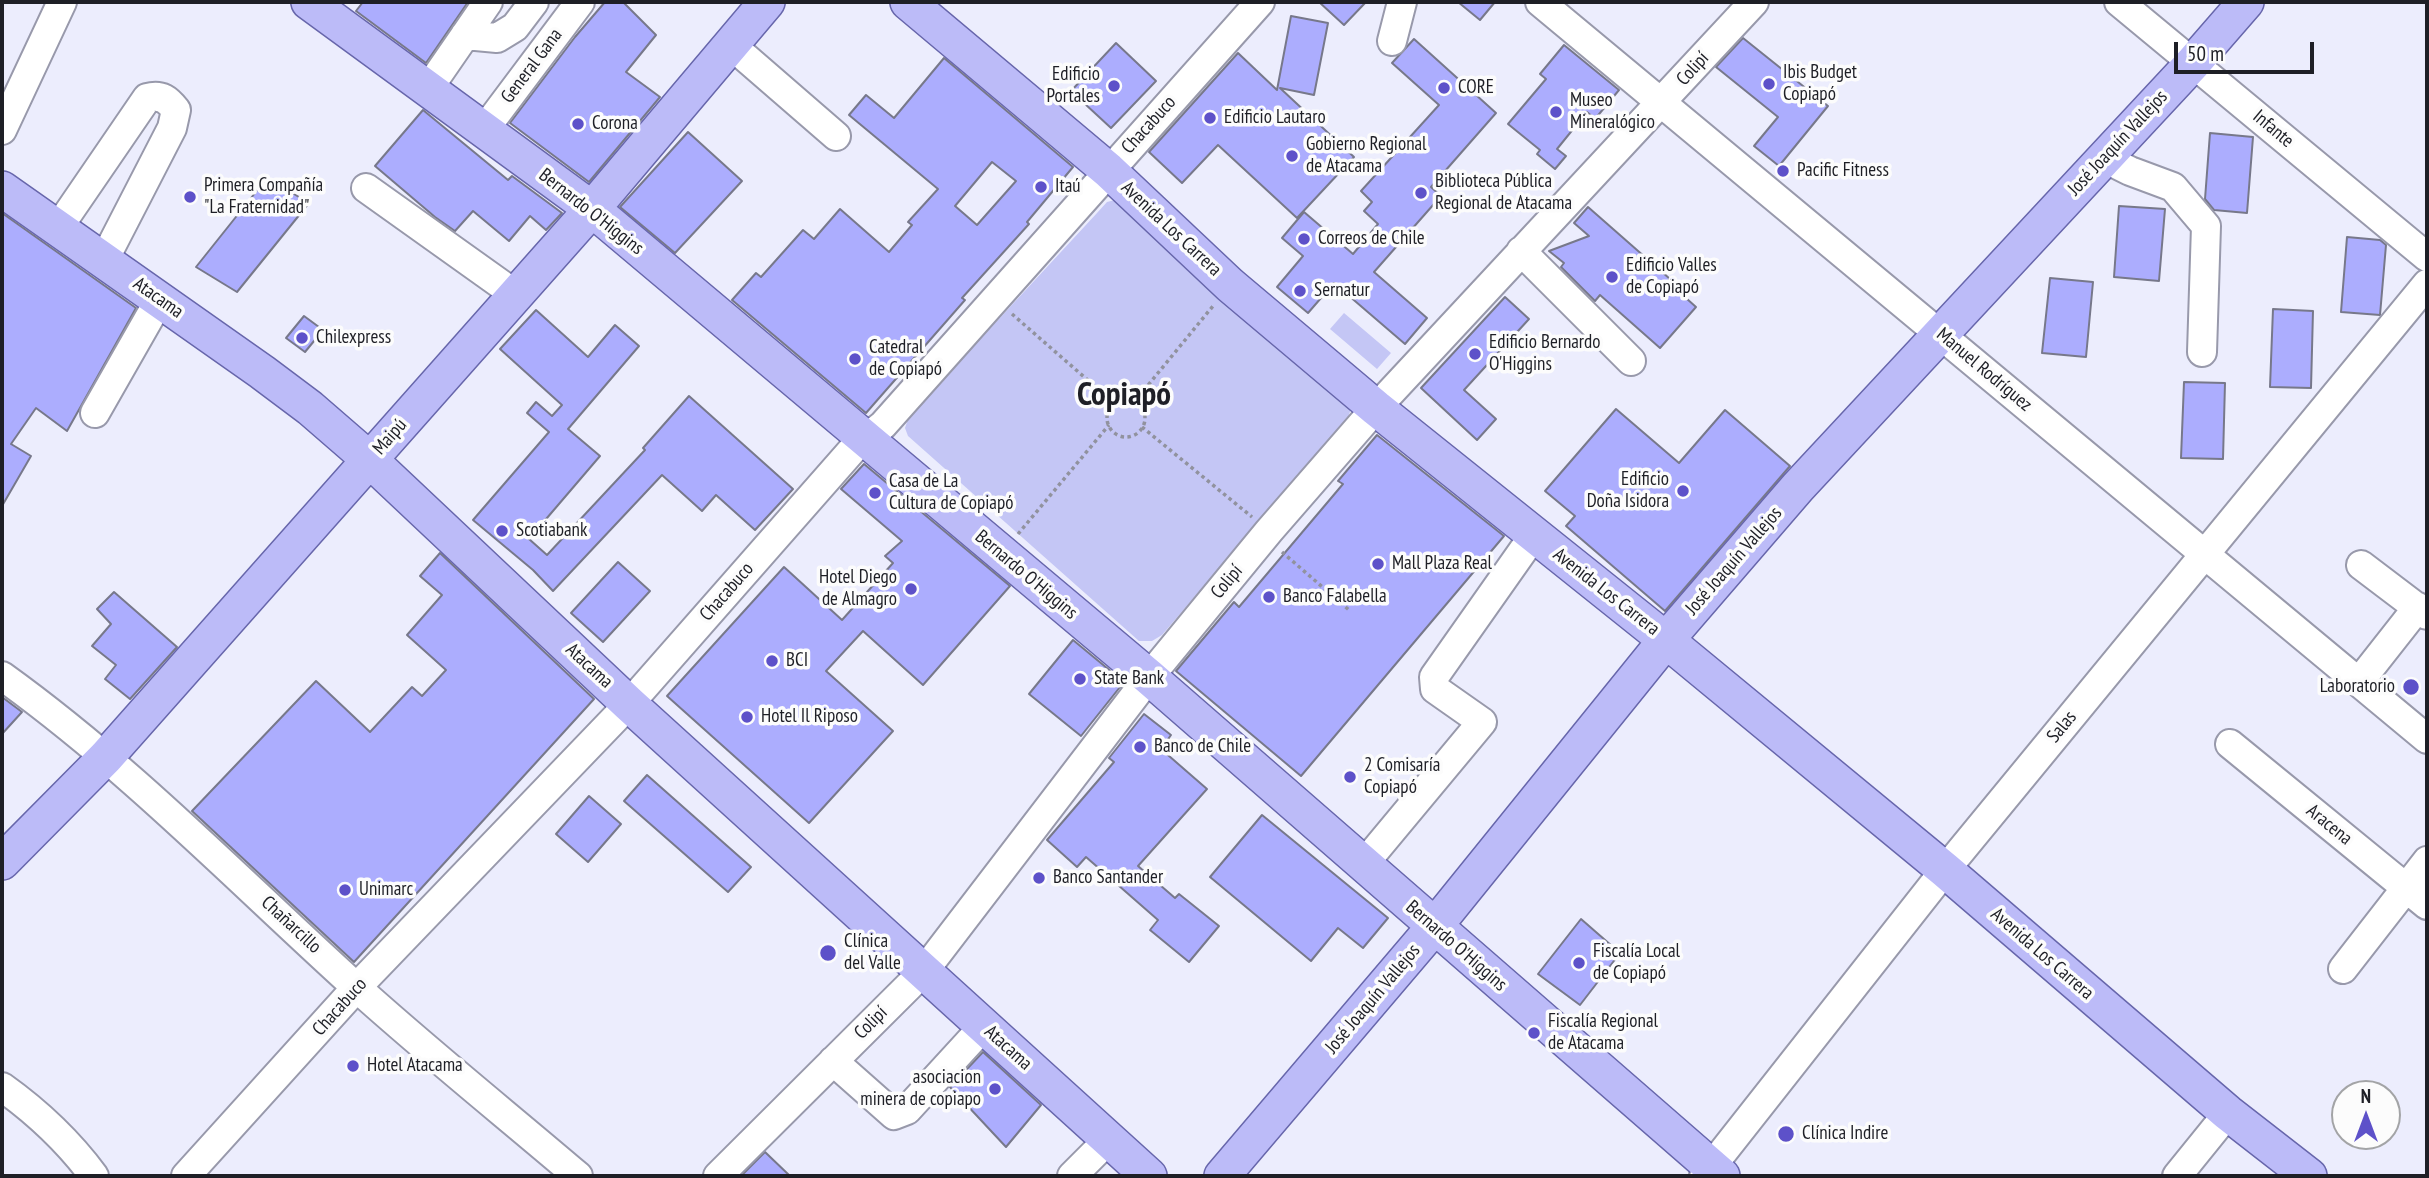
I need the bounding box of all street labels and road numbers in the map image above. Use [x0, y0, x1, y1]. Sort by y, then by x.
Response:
street label: General Gana [497, 24, 567, 108]
street label: Colipí [1672, 48, 1714, 90]
street label: José Joaquín Vallejos [2063, 86, 2173, 200]
street label: Chacabuco [1117, 91, 1181, 159]
street label: Infante [2248, 105, 2298, 153]
street label: Bernardo O'Higgins [534, 164, 648, 260]
street label: Avenida Los Carrera [1116, 177, 1226, 281]
street label: Atacama [129, 273, 187, 323]
street label: Manuel Rodríguez [1932, 323, 2036, 417]
street label: Maipú [368, 414, 412, 460]
street label: José Joaquín Vallejos [1681, 502, 1787, 620]
street label: Bernardo O'Higgins [970, 526, 1082, 624]
street label: Avenida Los Carrera [1548, 543, 1664, 641]
street label: Chacabuco [695, 558, 759, 626]
street label: Colipí [1206, 560, 1248, 604]
street label: Atacama [561, 639, 617, 693]
street label: Salas [2042, 707, 2082, 747]
street label: Aracena [2302, 800, 2356, 850]
street label: Chañarcillo [256, 892, 326, 958]
street label: Bernardo O'Higgins [1401, 896, 1511, 996]
street label: Avenida Los Carrera [1986, 903, 2098, 1005]
street label: José Joaquín Vallejos [1321, 940, 1425, 1058]
street label: Chacabuco [308, 973, 372, 1041]
street label: Colipí [850, 1002, 892, 1044]
street label: Atacama [980, 1021, 1036, 1075]

